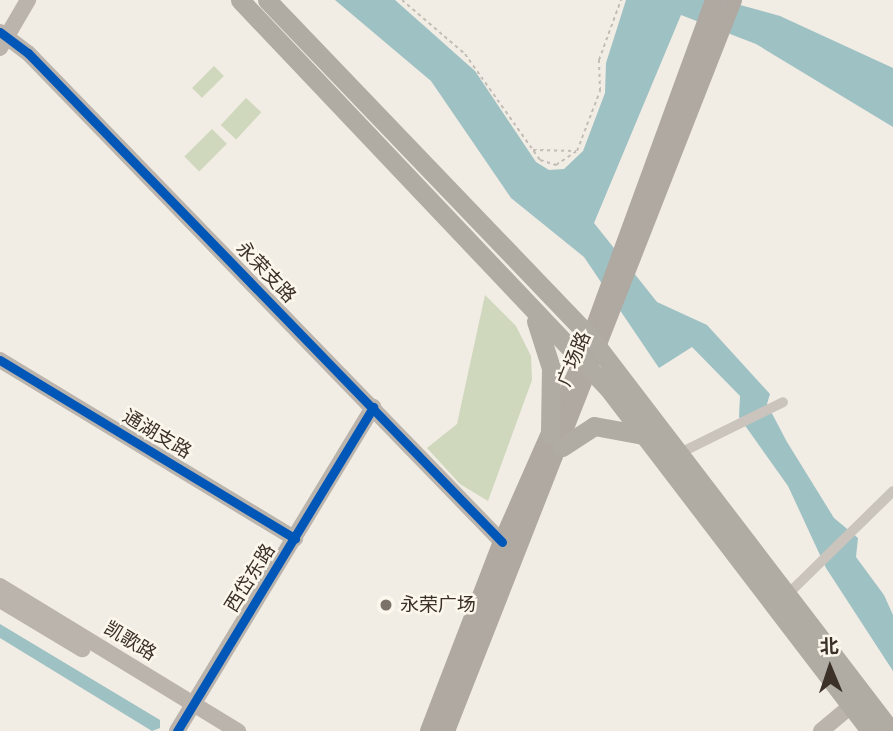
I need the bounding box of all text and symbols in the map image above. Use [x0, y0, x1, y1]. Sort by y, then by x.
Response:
street label: 永荣支路 [231, 237, 301, 307]
street label: 广场路 [553, 328, 595, 390]
street label: 通湖支路 [119, 405, 195, 463]
street label: 西岱东路 [220, 540, 280, 616]
place label: 永荣广场 [400, 594, 476, 616]
marker: 永荣广场 [378, 597, 394, 613]
street label: 凯歌路 [100, 617, 160, 665]
north arrow [795, 633, 865, 703]
text: 北 [819, 635, 839, 658]

